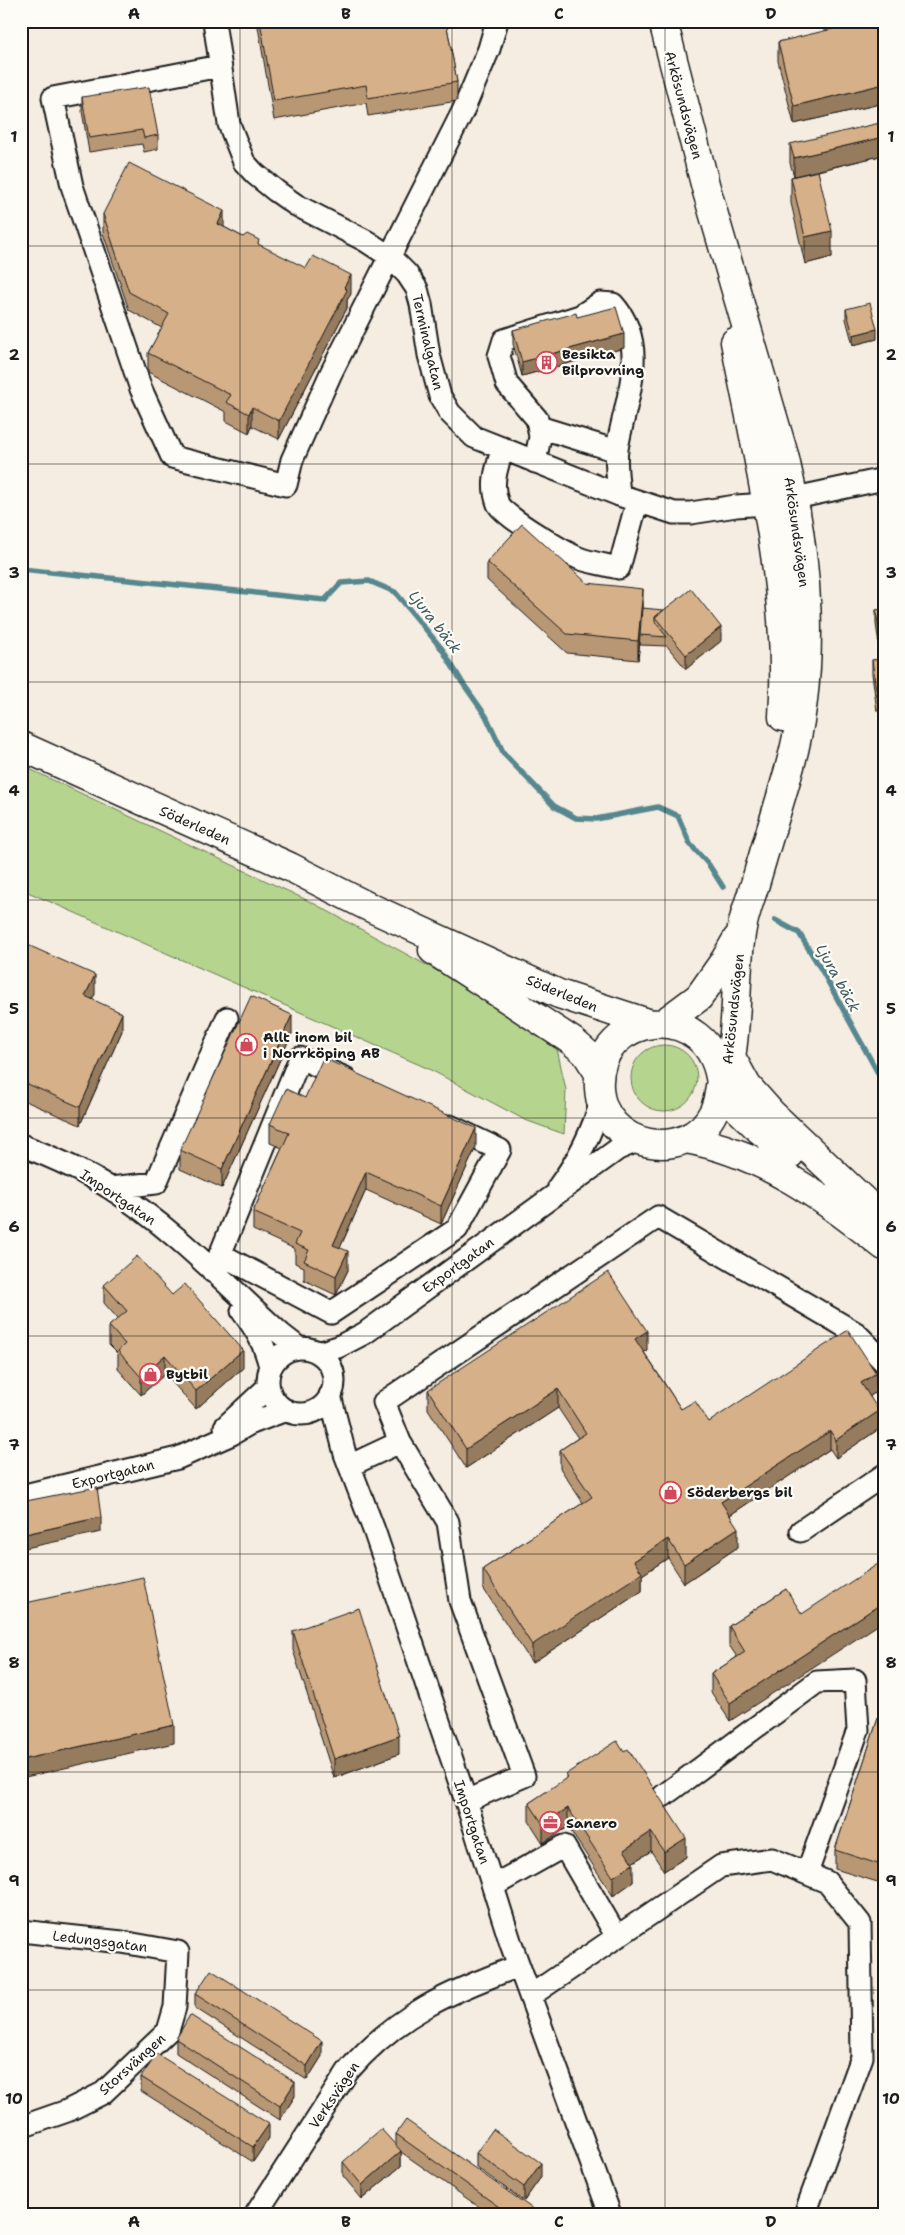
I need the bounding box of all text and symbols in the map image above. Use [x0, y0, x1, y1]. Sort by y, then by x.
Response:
text: A [128, 3, 140, 24]
text: B [341, 3, 351, 24]
text: C [554, 3, 564, 24]
text: D [765, 3, 777, 24]
street label: Arkösundsvägen [661, 49, 707, 161]
text: 1 [10, 126, 18, 147]
text: 1 [887, 126, 895, 147]
street label: Terminalgatan [408, 292, 448, 392]
text: 2 [8, 344, 20, 365]
text: 2 [885, 344, 897, 365]
place label: Besikta Bilprovning [562, 345, 644, 379]
building icon: Besikta Bilprovning [534, 350, 558, 374]
street label: Arkösundsvägen [780, 476, 814, 589]
text: 3 [8, 562, 20, 583]
text: 3 [885, 562, 897, 583]
water label: Ljura bäck [404, 586, 466, 658]
text: 4 [8, 780, 20, 801]
text: 4 [885, 780, 897, 801]
street label: Söderleden [157, 801, 234, 849]
water label: Ljura bäck [811, 940, 865, 1016]
street label: Arkösundsvägen [718, 952, 748, 1065]
street label: Söderleden [523, 970, 601, 1016]
text: 5 [9, 998, 19, 1019]
text: 5 [886, 998, 896, 1019]
place label: Allt inom bil i Norrköping AB [263, 1028, 380, 1062]
shop icon: Allt inom bil i Norrköping AB [235, 1033, 259, 1057]
street label: Importgatan [77, 1165, 160, 1229]
text: 6 [8, 1216, 20, 1237]
text: 6 [885, 1216, 897, 1237]
street label: Exportgatan [419, 1233, 498, 1297]
shop icon: Bytbil [138, 1362, 162, 1386]
place label: Bytbil [166, 1365, 208, 1383]
text: 7 [8, 1434, 20, 1455]
text: 7 [885, 1434, 897, 1455]
street label: Exportgatan [70, 1455, 156, 1493]
shop icon: Söderbergs bil [659, 1480, 683, 1504]
place label: Söderbergs bil [687, 1483, 793, 1501]
text: 8 [8, 1652, 20, 1673]
text: 8 [885, 1652, 897, 1673]
street label: Importgatan [450, 1778, 494, 1867]
office icon: Sanero [538, 1811, 562, 1835]
place label: Sanero [566, 1814, 617, 1832]
text: 9 [8, 1870, 20, 1891]
text: 9 [885, 1870, 897, 1891]
street label: Ledungsgatan [51, 1926, 149, 1956]
street label: Storsvängen [95, 2029, 169, 2099]
street label: Verksvägen [305, 2058, 363, 2132]
text: 10 [5, 2088, 23, 2109]
text: 10 [882, 2088, 900, 2109]
text: A [128, 2211, 140, 2232]
text: B [341, 2211, 351, 2232]
text: C [554, 2211, 564, 2232]
text: D [765, 2211, 777, 2232]

